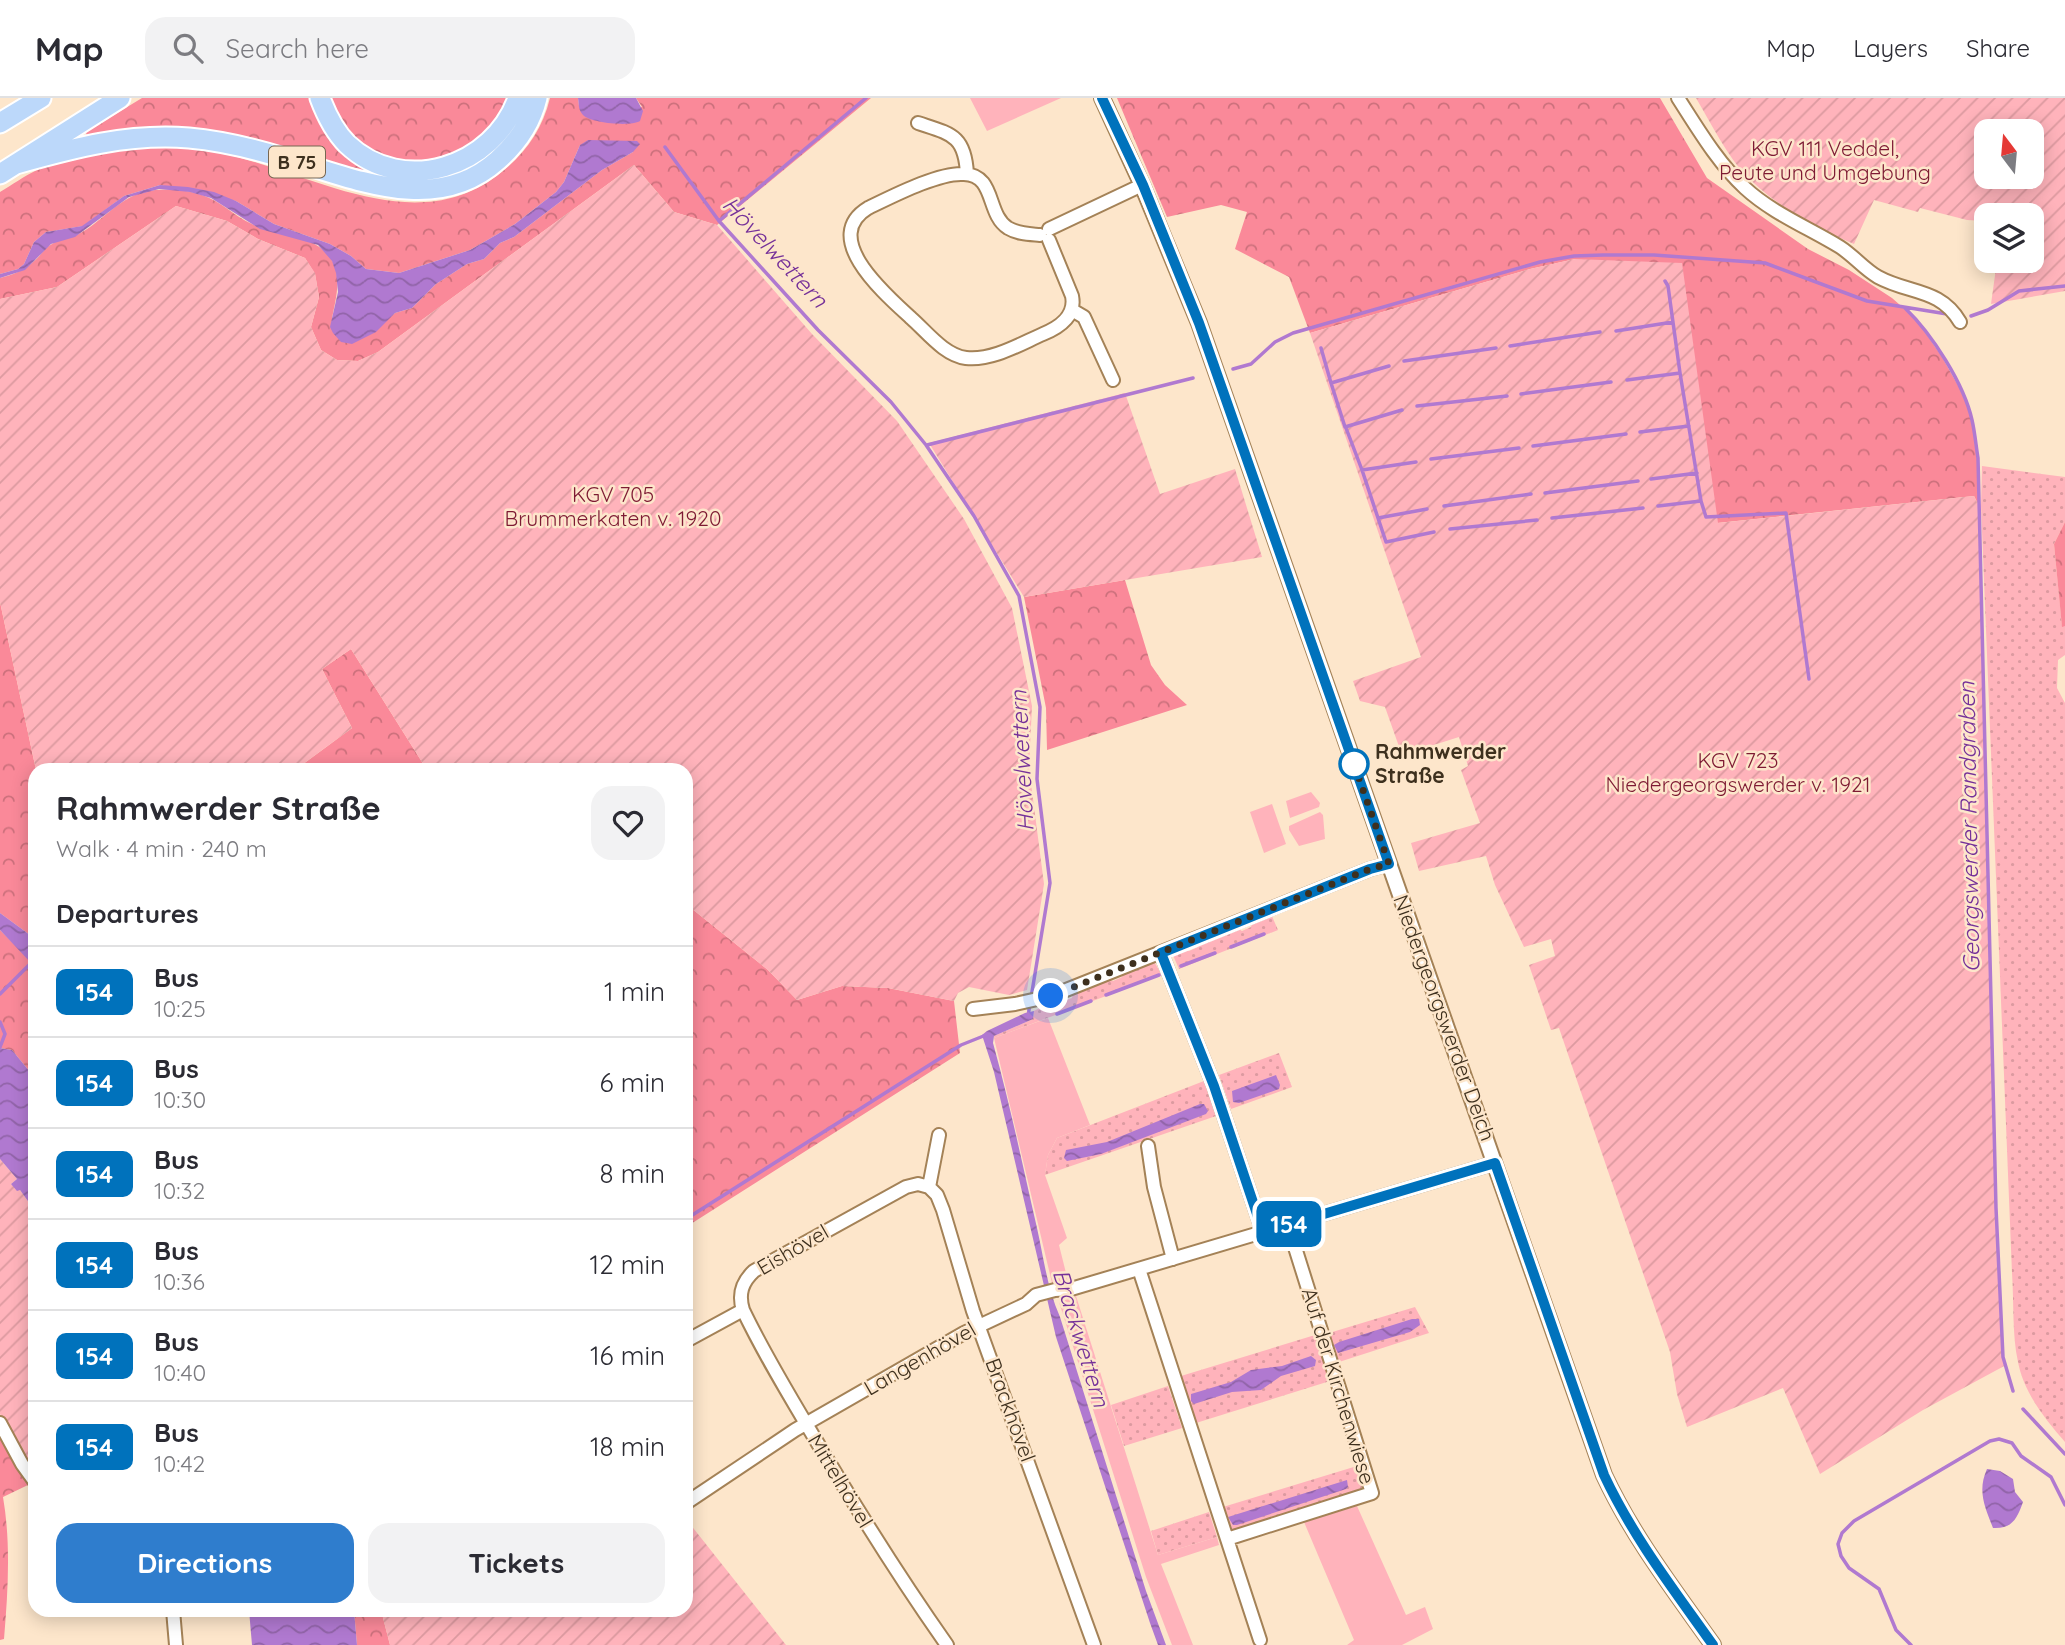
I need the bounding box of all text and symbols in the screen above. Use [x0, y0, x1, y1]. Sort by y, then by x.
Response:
search box [145, 17, 635, 80]
text: Map [35, 28, 103, 69]
icon: search [169, 29, 207, 67]
text: Search here [225, 32, 369, 65]
text: Map [1766, 33, 1815, 63]
text: Layers [1853, 33, 1928, 63]
text: Share [1966, 33, 2030, 63]
north arrow [1974, 119, 2044, 189]
map controls [1974, 119, 2044, 273]
park label: KGV 111 Veddel, Peute und Umgebung [1719, 135, 1931, 185]
road number: B 75 [269, 146, 325, 178]
water label: Hövelwettern [717, 190, 835, 314]
button: layers [1974, 203, 2044, 273]
park label: KGV 705 Brummerkaten v. 1920 [505, 481, 721, 531]
water label: Georgswerder Randgraben [1951, 681, 1986, 973]
water label: Hövelwettern [1003, 689, 1040, 832]
place label: Rahmwerder Straße [1375, 738, 1506, 788]
park label: KGV 723 Niedergeorgswerder v. 1921 [1606, 747, 1870, 797]
marker: Rahmwerder Straße [1339, 749, 1369, 779]
button: heart [591, 786, 665, 860]
text: Rahmwerder Straße [56, 787, 381, 828]
text: Walk · 4 min · 240 m [56, 834, 267, 863]
street label: Niedergeorgswerder Deich [1388, 891, 1502, 1144]
text: Departures [56, 897, 199, 930]
text: Bus [154, 961, 199, 994]
text: 1 min [604, 975, 665, 1008]
text: 154 [76, 977, 113, 1007]
your location [1033, 978, 1068, 1013]
text: 10:25 [154, 994, 206, 1023]
text: Bus [154, 1052, 199, 1085]
text: 6 min [600, 1066, 665, 1099]
text: 154 [76, 1068, 113, 1098]
text: 10:30 [154, 1085, 206, 1114]
text: Bus [154, 1143, 199, 1176]
text: 8 min [600, 1157, 665, 1190]
text: 154 [76, 1159, 113, 1189]
text: 10:32 [154, 1176, 205, 1205]
line badge: 154 [1249, 1201, 1329, 1247]
text: 154 [1270, 1209, 1308, 1239]
street label: Eishövel [752, 1218, 833, 1280]
text: Bus [154, 1234, 199, 1267]
text: 12 min [590, 1248, 665, 1281]
text: 154 [76, 1250, 113, 1280]
water label: Brackwettern [1047, 1265, 1116, 1411]
text: 10:36 [154, 1267, 205, 1296]
street label: Auf der Kirchenwiese [1297, 1284, 1381, 1487]
street label: Langenhövel [859, 1316, 980, 1401]
text: Bus [154, 1325, 199, 1358]
text: 16 min [590, 1339, 665, 1372]
text: 154 [76, 1341, 113, 1371]
street label: Brackhövel [980, 1354, 1042, 1465]
text: 10:40 [154, 1358, 206, 1387]
text: Bus [154, 1416, 199, 1449]
street label: Mittelhövel [803, 1429, 879, 1532]
text: 18 min [590, 1430, 665, 1463]
text: 154 [76, 1432, 113, 1462]
text: 10:42 [154, 1449, 205, 1478]
button: Directions [56, 1523, 354, 1603]
button: Tickets [368, 1523, 665, 1603]

